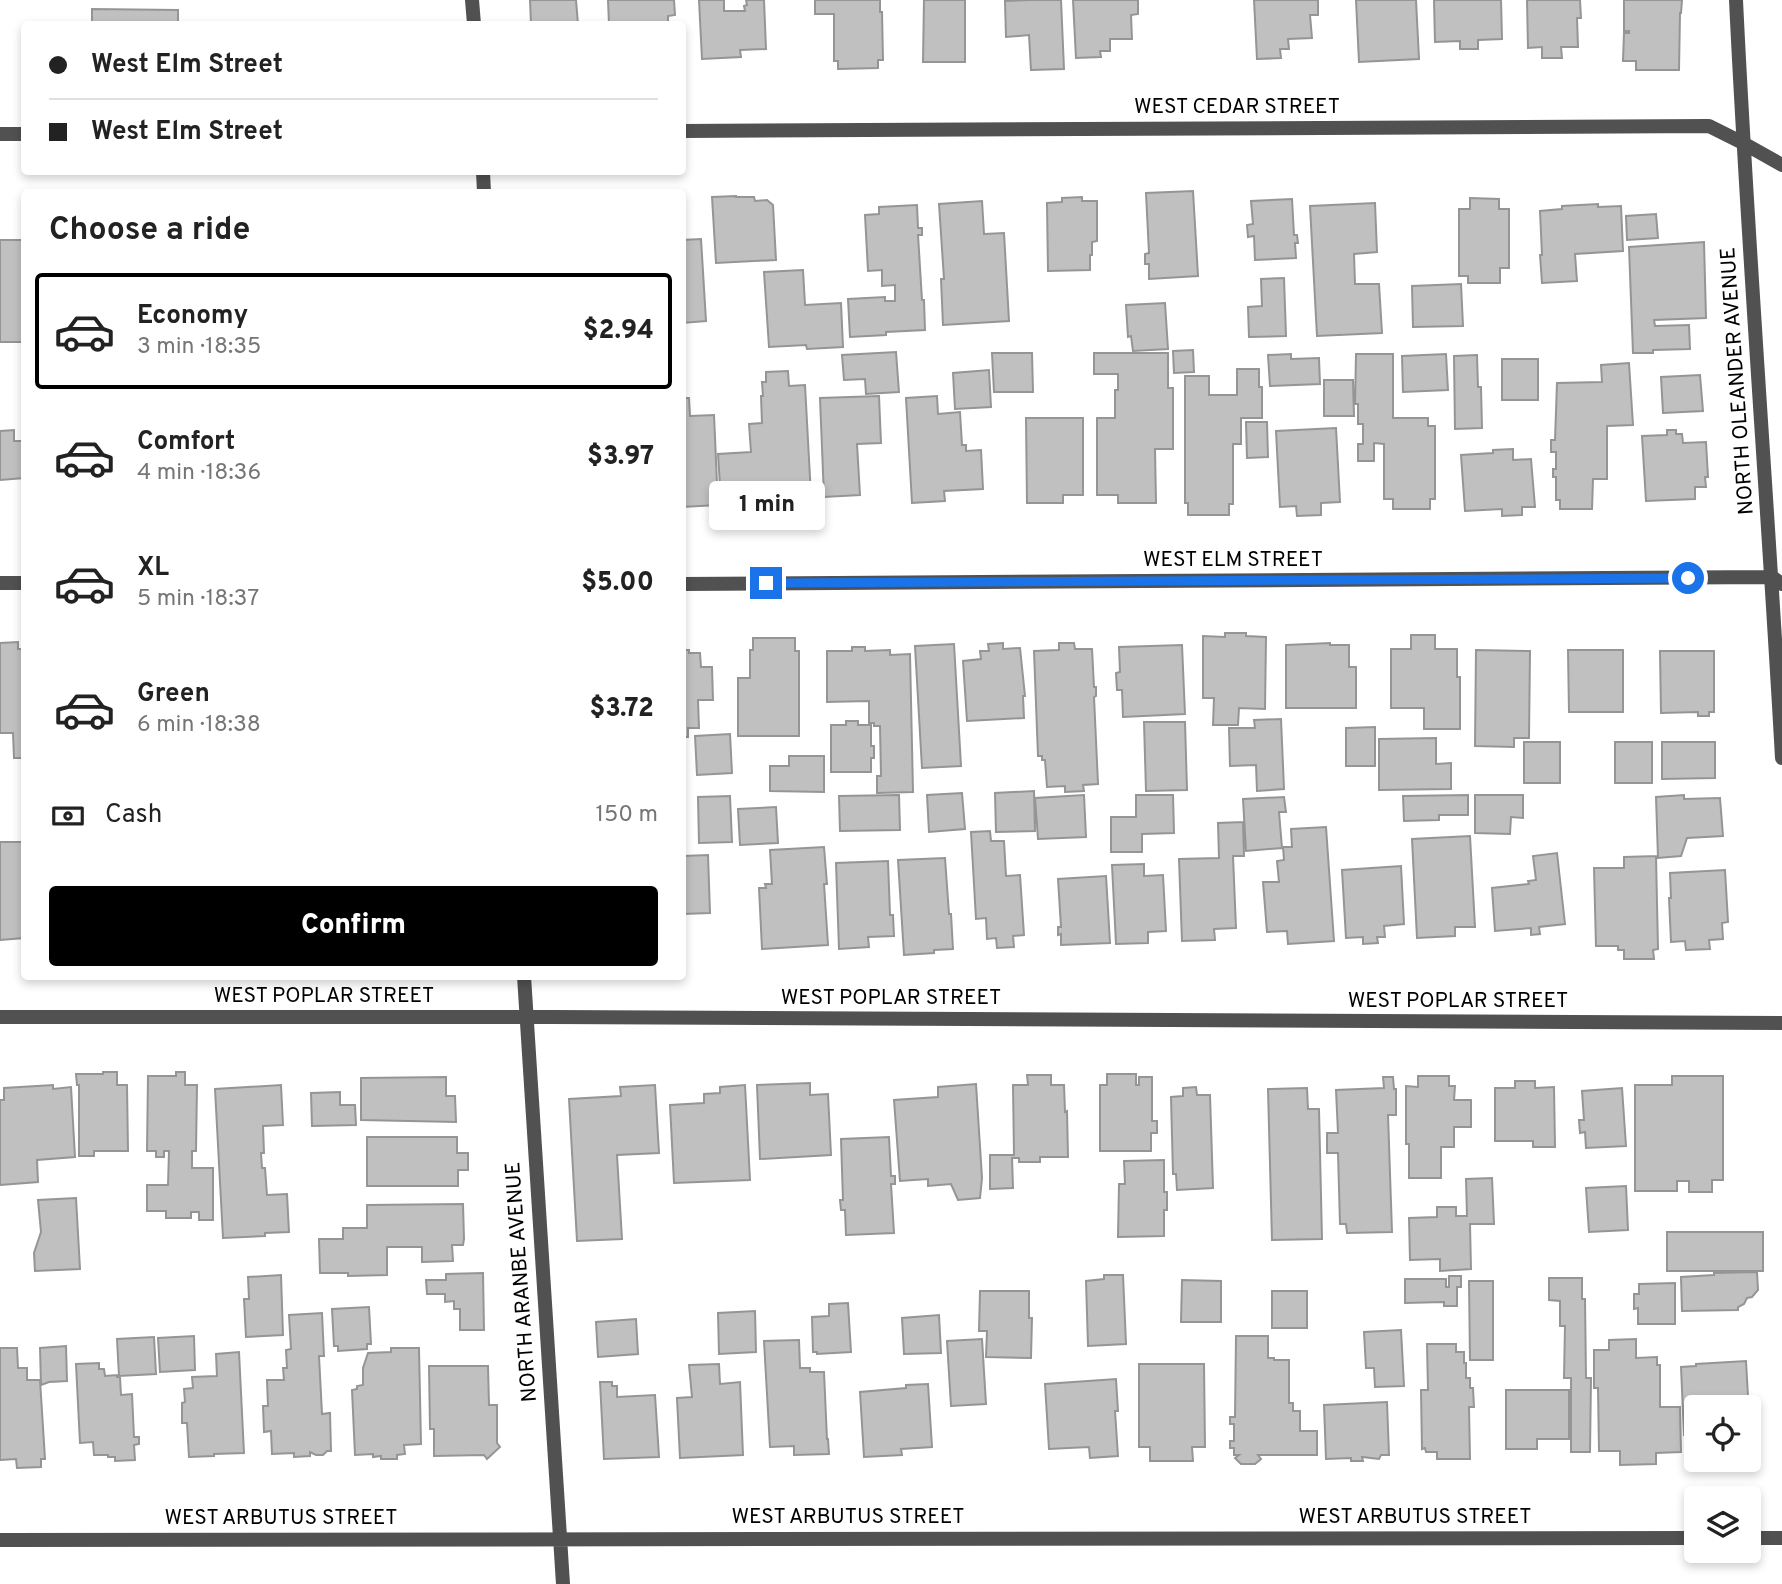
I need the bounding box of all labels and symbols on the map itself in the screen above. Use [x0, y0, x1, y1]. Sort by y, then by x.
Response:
street label: WEST CEDAR STREET [1134, 94, 1340, 121]
street label: NORTH OLEANDER AVENUE [1715, 246, 1761, 516]
callout: 1 min [708, 482, 824, 530]
street label: WEST ELM STREET [1143, 547, 1323, 574]
route start [1672, 562, 1704, 594]
route end [750, 567, 782, 599]
street label: WEST POPLAR STREET [214, 983, 434, 1010]
street label: WEST POPLAR STREET [781, 985, 1001, 1012]
street label: WEST POPLAR STREET [1348, 988, 1568, 1015]
street label: NORTH ARANBE AVENUE [500, 1161, 544, 1403]
street label: WEST ARBUTUS STREET [731, 1504, 965, 1531]
street label: WEST ARBUTUS STREET [1298, 1504, 1532, 1531]
street label: WEST ARBUTUS STREET [164, 1505, 398, 1532]

